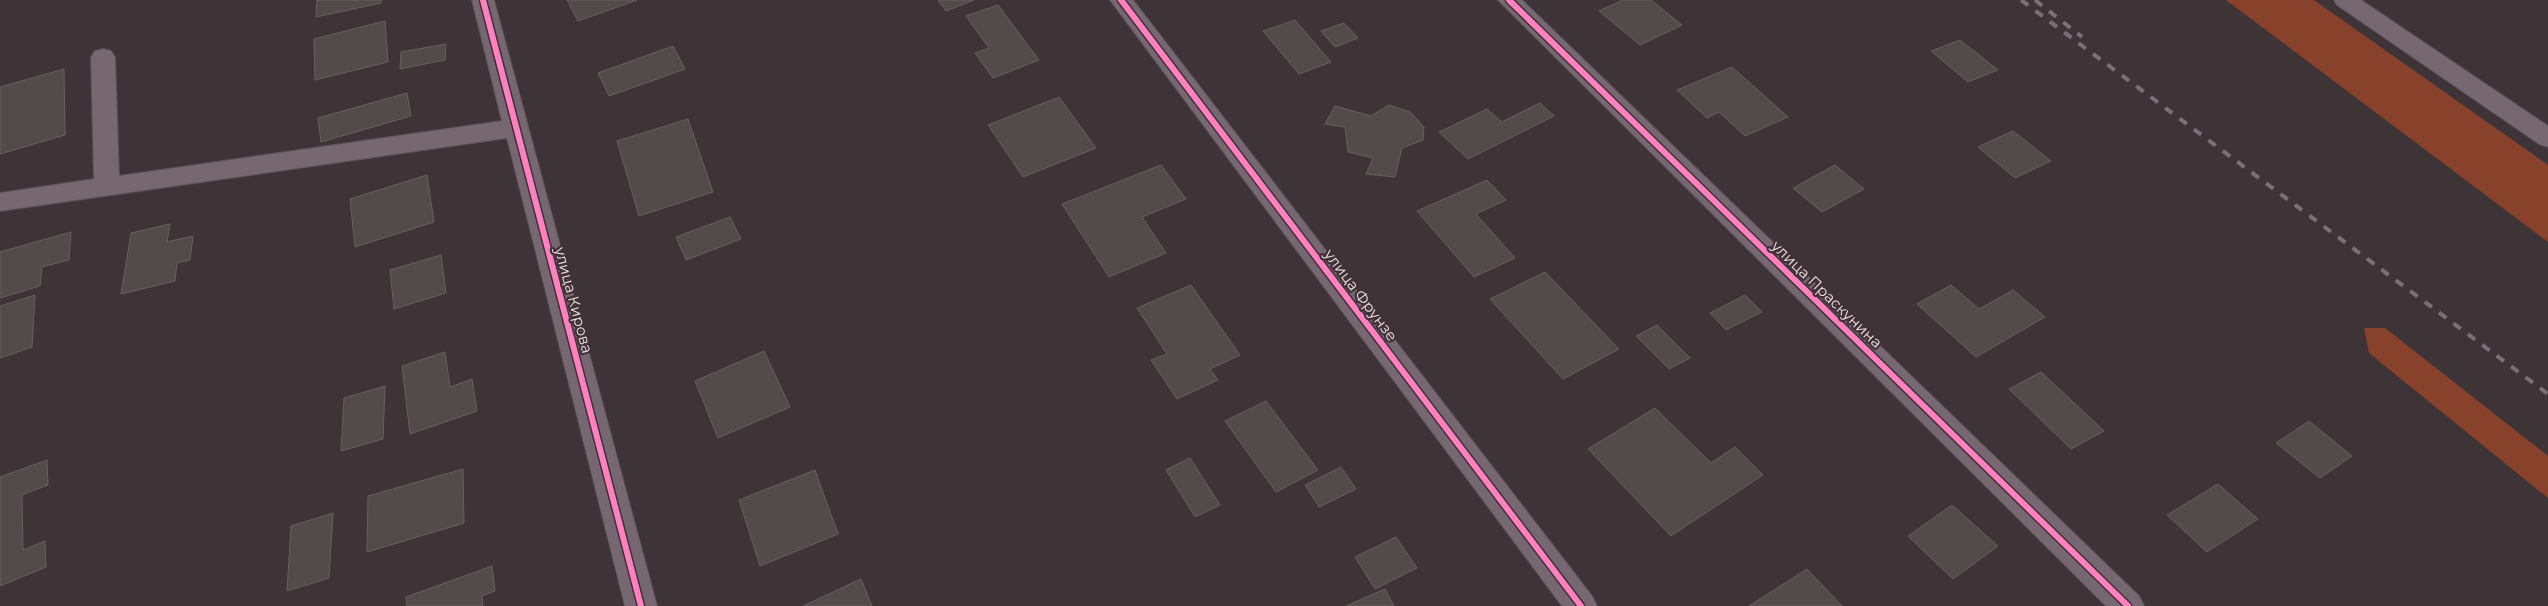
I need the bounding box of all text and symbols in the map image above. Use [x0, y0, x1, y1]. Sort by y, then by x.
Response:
street label: улица Праскунина [1767, 236, 1886, 352]
street label: улица Кирова [550, 244, 597, 355]
street label: улица Фрунзе [1320, 244, 1402, 345]

